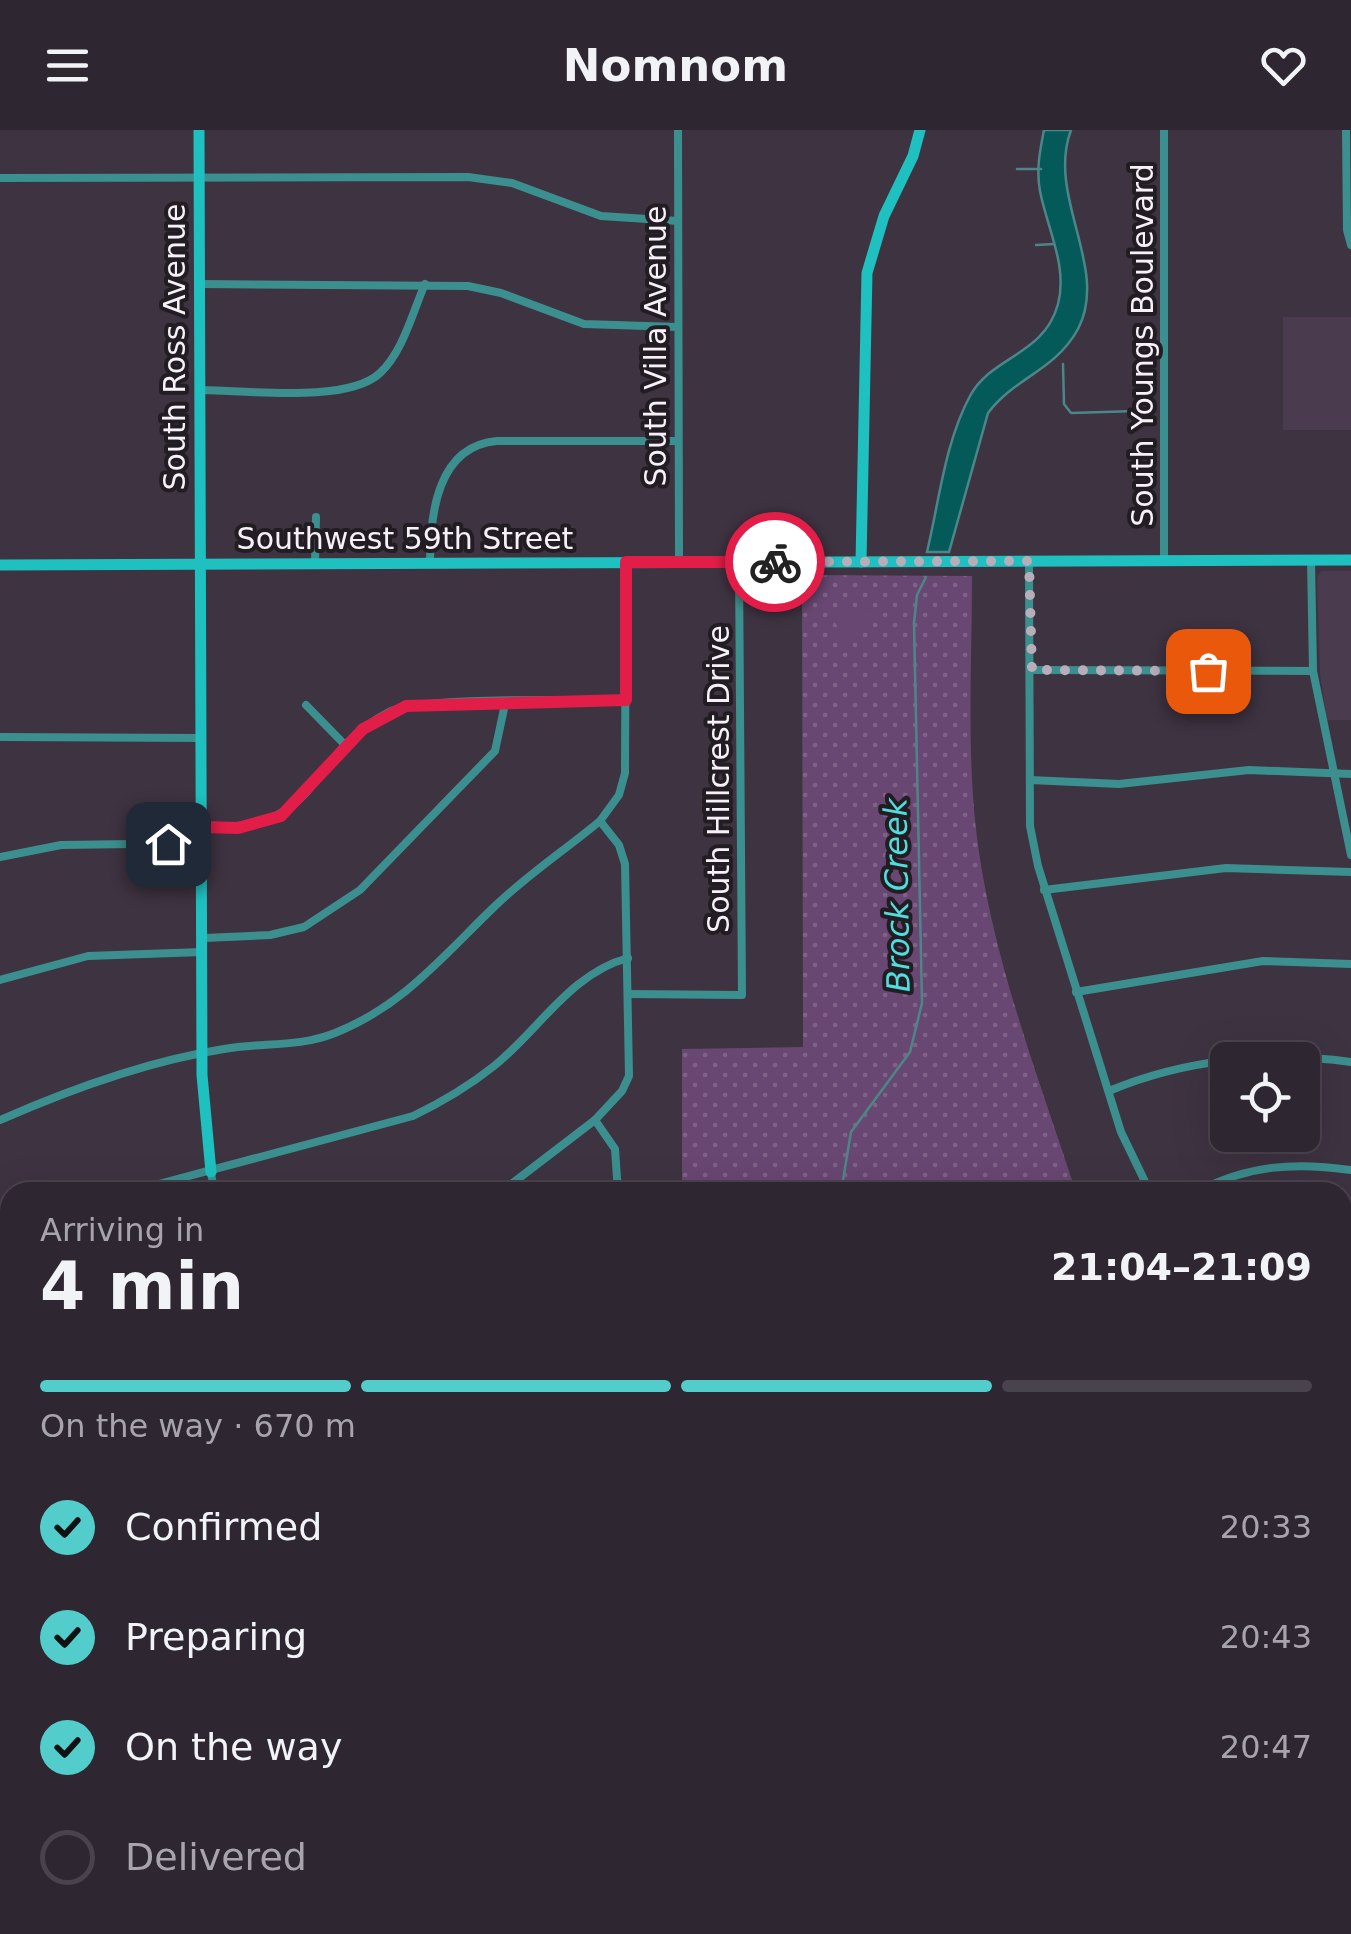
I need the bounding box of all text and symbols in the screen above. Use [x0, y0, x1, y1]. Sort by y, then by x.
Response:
icon: menu [40, 38, 95, 93]
icon: heart [1256, 38, 1311, 93]
text: Nomnom [563, 39, 788, 92]
street label: South Youngs Boulevard [1125, 163, 1160, 527]
street label: South Ross Avenue [157, 204, 192, 490]
street label: South Villa Avenue [638, 206, 673, 486]
courier [725, 512, 825, 612]
street label: Southwest 59th Street [237, 521, 574, 556]
icon: bike [748, 535, 803, 590]
street label: South Hillcrest Drive [701, 625, 736, 933]
pin [1166, 629, 1251, 714]
icon: bag [1181, 644, 1236, 699]
water label: Brock Creek [876, 796, 918, 993]
pin [126, 802, 211, 887]
icon: home [141, 817, 196, 872]
map controls [1210, 1042, 1320, 1152]
button: locate [1210, 1042, 1320, 1152]
text: Arriving in [40, 1211, 204, 1249]
text: 21:04–21:09 [1051, 1245, 1312, 1289]
text: 4 min [40, 1249, 244, 1324]
text: On the way · 670 m [40, 1407, 356, 1445]
icon: check [40, 1500, 95, 1555]
text: Confirmed [125, 1505, 322, 1549]
text: 20:33 [1220, 1508, 1312, 1546]
icon: check [40, 1610, 95, 1665]
text: Preparing [125, 1615, 307, 1659]
text: 20:43 [1220, 1618, 1312, 1656]
icon: check [40, 1720, 95, 1775]
text: On the way [125, 1725, 342, 1769]
text: 20:47 [1220, 1728, 1312, 1766]
text: Delivered [125, 1835, 307, 1879]

